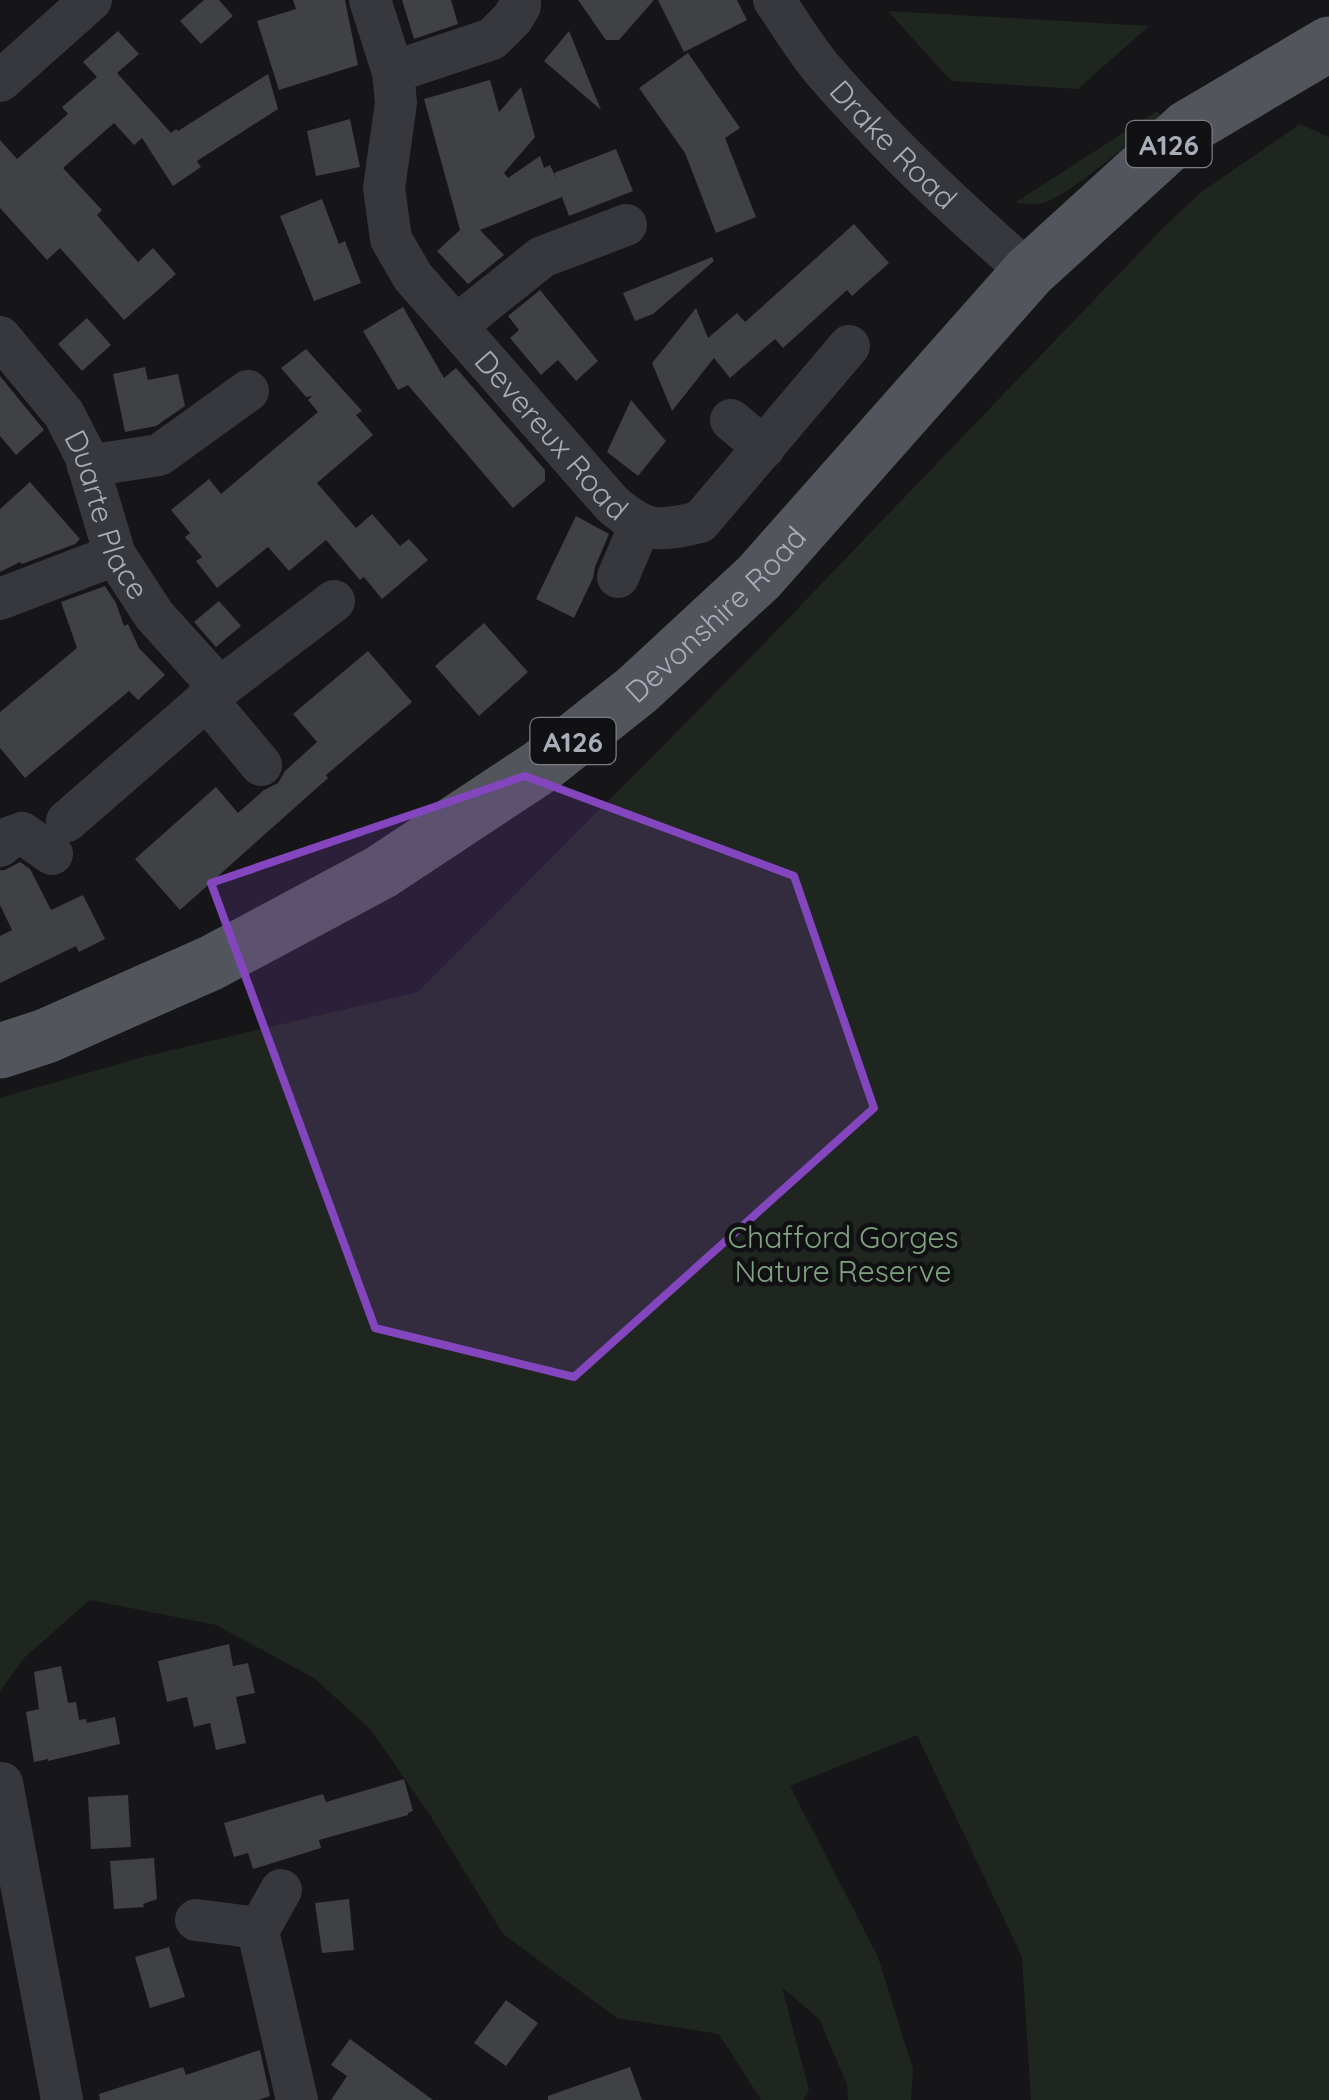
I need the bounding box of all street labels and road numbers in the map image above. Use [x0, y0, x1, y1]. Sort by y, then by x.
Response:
street label: Drake Road [822, 72, 965, 217]
road number: A126 [1126, 121, 1212, 167]
street label: Devereux Road [467, 342, 636, 528]
street label: Duarte Place [56, 423, 158, 606]
street label: Devonshire Road [617, 518, 814, 711]
road number: A126 [530, 718, 616, 764]

